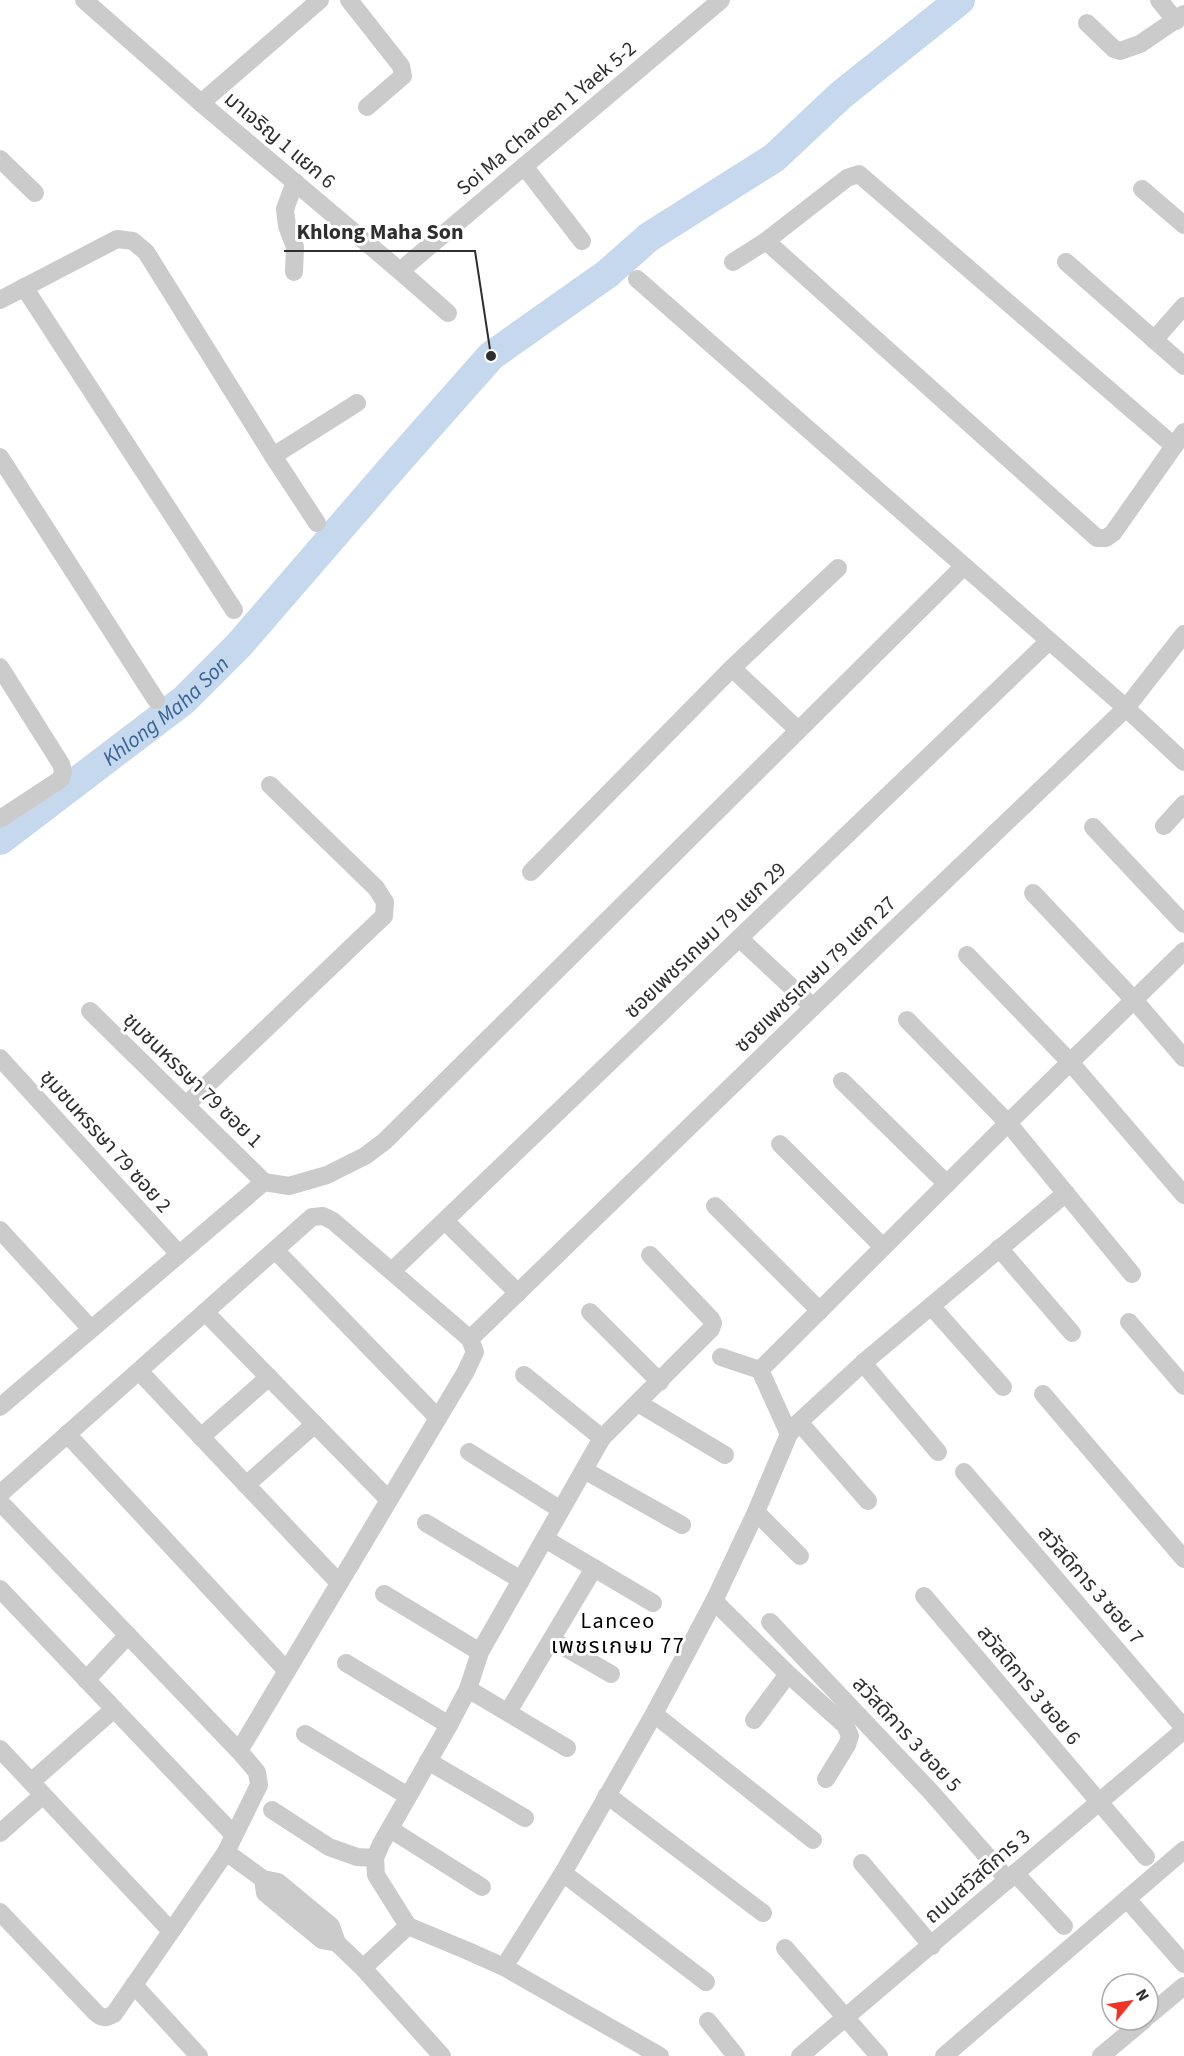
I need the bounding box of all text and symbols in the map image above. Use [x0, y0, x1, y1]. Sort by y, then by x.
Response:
street label: Soi Ma Charoen 1 Yaek 5-2 [449, 34, 643, 202]
street label: มาเจริญ 1 แยก 6 [218, 84, 342, 196]
callout: Khlong Maha Son [284, 211, 475, 251]
text: Khlong Maha Son [296, 216, 464, 248]
water label: Khlong Maha Son [95, 649, 237, 774]
street label: ซอยเพชรเกษม 79 แยก 29 [618, 855, 792, 1025]
street label: ซอยเพชรเกษม 79 แยก 27 [728, 889, 902, 1059]
street label: ชุมชนหรรษา 79 ซอย 1 [116, 1005, 270, 1155]
street label: ชุมชนหรรษา 79 ซอย 2 [33, 1063, 179, 1219]
street label: สวัสดิการ 3 ซอย 7 [1031, 1519, 1151, 1651]
district label: Lanceo เพชรเกษม 77 [551, 1605, 685, 1662]
street label: สวัสดิการ 3 ซอย 6 [970, 1619, 1088, 1751]
street label: สวัสดิการ 3 ซอย 5 [845, 1670, 969, 1798]
street label: ถนนสวัสดิการ 3 [917, 1821, 1037, 1931]
north arrow [1100, 1972, 1160, 2032]
text: N [1130, 1985, 1154, 2005]

